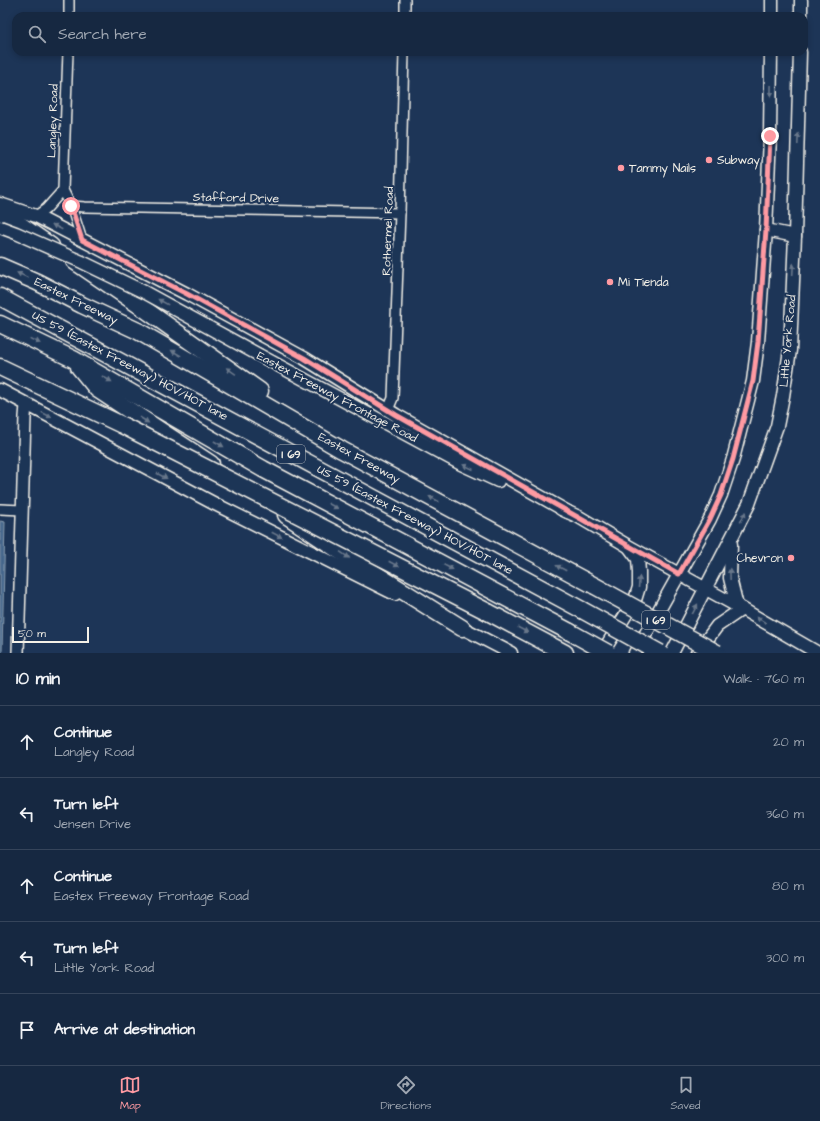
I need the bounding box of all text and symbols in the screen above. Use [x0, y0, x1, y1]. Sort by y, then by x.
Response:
search box [12, 12, 808, 56]
icon: search [26, 23, 48, 45]
text: Search here [58, 24, 147, 45]
street label: Langley Road [43, 84, 64, 158]
one-way arrow [768, 85, 774, 98]
route end [761, 127, 779, 145]
one-way arrow [795, 132, 801, 145]
place label: Subway [717, 152, 760, 170]
marker: Subway [704, 155, 714, 165]
place label: Tammy Nails [629, 160, 696, 178]
marker: Tammy Nails [616, 163, 626, 173]
street label: Rothermel Road [378, 186, 398, 276]
street label: Stafford Drive [193, 189, 280, 207]
route start [62, 197, 80, 215]
one-way arrow [51, 224, 63, 230]
one-way arrow [790, 263, 797, 275]
one-way arrow [16, 272, 28, 278]
street label: Eastex Freeway [31, 273, 121, 330]
place label: Mi Tienda [618, 274, 669, 291]
marker: Mi Tienda [605, 277, 615, 287]
street label: Little York Road [776, 294, 800, 388]
one-way arrow [158, 299, 169, 306]
street label: US 59 (Eastex Freeway) HOV/HOT lane [29, 307, 231, 426]
one-way arrow [29, 338, 41, 344]
street label: Eastex Freeway Frontage Road [253, 347, 420, 448]
one-way arrow [170, 350, 181, 357]
one-way arrow [225, 367, 236, 375]
one-way arrow [101, 375, 113, 382]
one-way arrow [41, 412, 52, 419]
one-way arrow [138, 417, 150, 424]
street label: Eastex Freeway [314, 428, 403, 489]
one-way arrow [213, 440, 225, 447]
road number: I 69 [277, 445, 305, 463]
street label: US 59 (Eastex Freeway) HOV/HOT lane [314, 461, 516, 580]
one-way arrow [462, 464, 474, 471]
one-way arrow [156, 472, 168, 479]
one-way arrow [428, 496, 440, 503]
one-way arrow [327, 503, 339, 509]
one-way arrow [740, 512, 746, 523]
one-way arrow [272, 532, 283, 538]
place label: Chevron [736, 550, 783, 567]
one-way arrow [340, 551, 350, 559]
marker: Chevron [786, 553, 796, 563]
one-way arrow [388, 561, 400, 567]
one-way arrow [442, 564, 454, 570]
one-way arrow [555, 564, 566, 571]
one-way arrow [727, 568, 734, 580]
one-way arrow [635, 576, 642, 588]
one-way arrow [692, 603, 698, 614]
road number: I 69 [642, 611, 670, 629]
one-way arrow [755, 617, 767, 624]
scale bar [12, 625, 89, 644]
text: 50 m [18, 626, 46, 641]
one-way arrow [517, 627, 528, 634]
text: 10 min [16, 667, 60, 691]
text: Walk · 760 m [723, 670, 804, 688]
text: Continue [54, 722, 112, 743]
icon: ahead [16, 731, 38, 753]
text: 20 m [773, 733, 804, 751]
text: Langley Road [54, 743, 134, 761]
text: Turn left [54, 794, 118, 815]
icon: left [16, 803, 38, 825]
text: 360 m [766, 805, 804, 823]
text: Jensen Drive [54, 815, 131, 833]
text: Continue [54, 866, 112, 887]
icon: ahead [16, 875, 38, 897]
text: 80 m [772, 877, 804, 895]
text: Eastex Freeway Frontage Road [54, 887, 249, 905]
text: Turn left [54, 938, 118, 959]
icon: left [16, 947, 38, 969]
text: 300 m [766, 949, 804, 967]
text: Little York Road [54, 959, 154, 977]
icon: arrive [16, 1019, 38, 1041]
text: Arrive at destination [54, 1019, 195, 1040]
tab: Map [119, 1074, 141, 1113]
tab: Directions [380, 1074, 432, 1113]
tab: Saved [671, 1074, 701, 1113]

